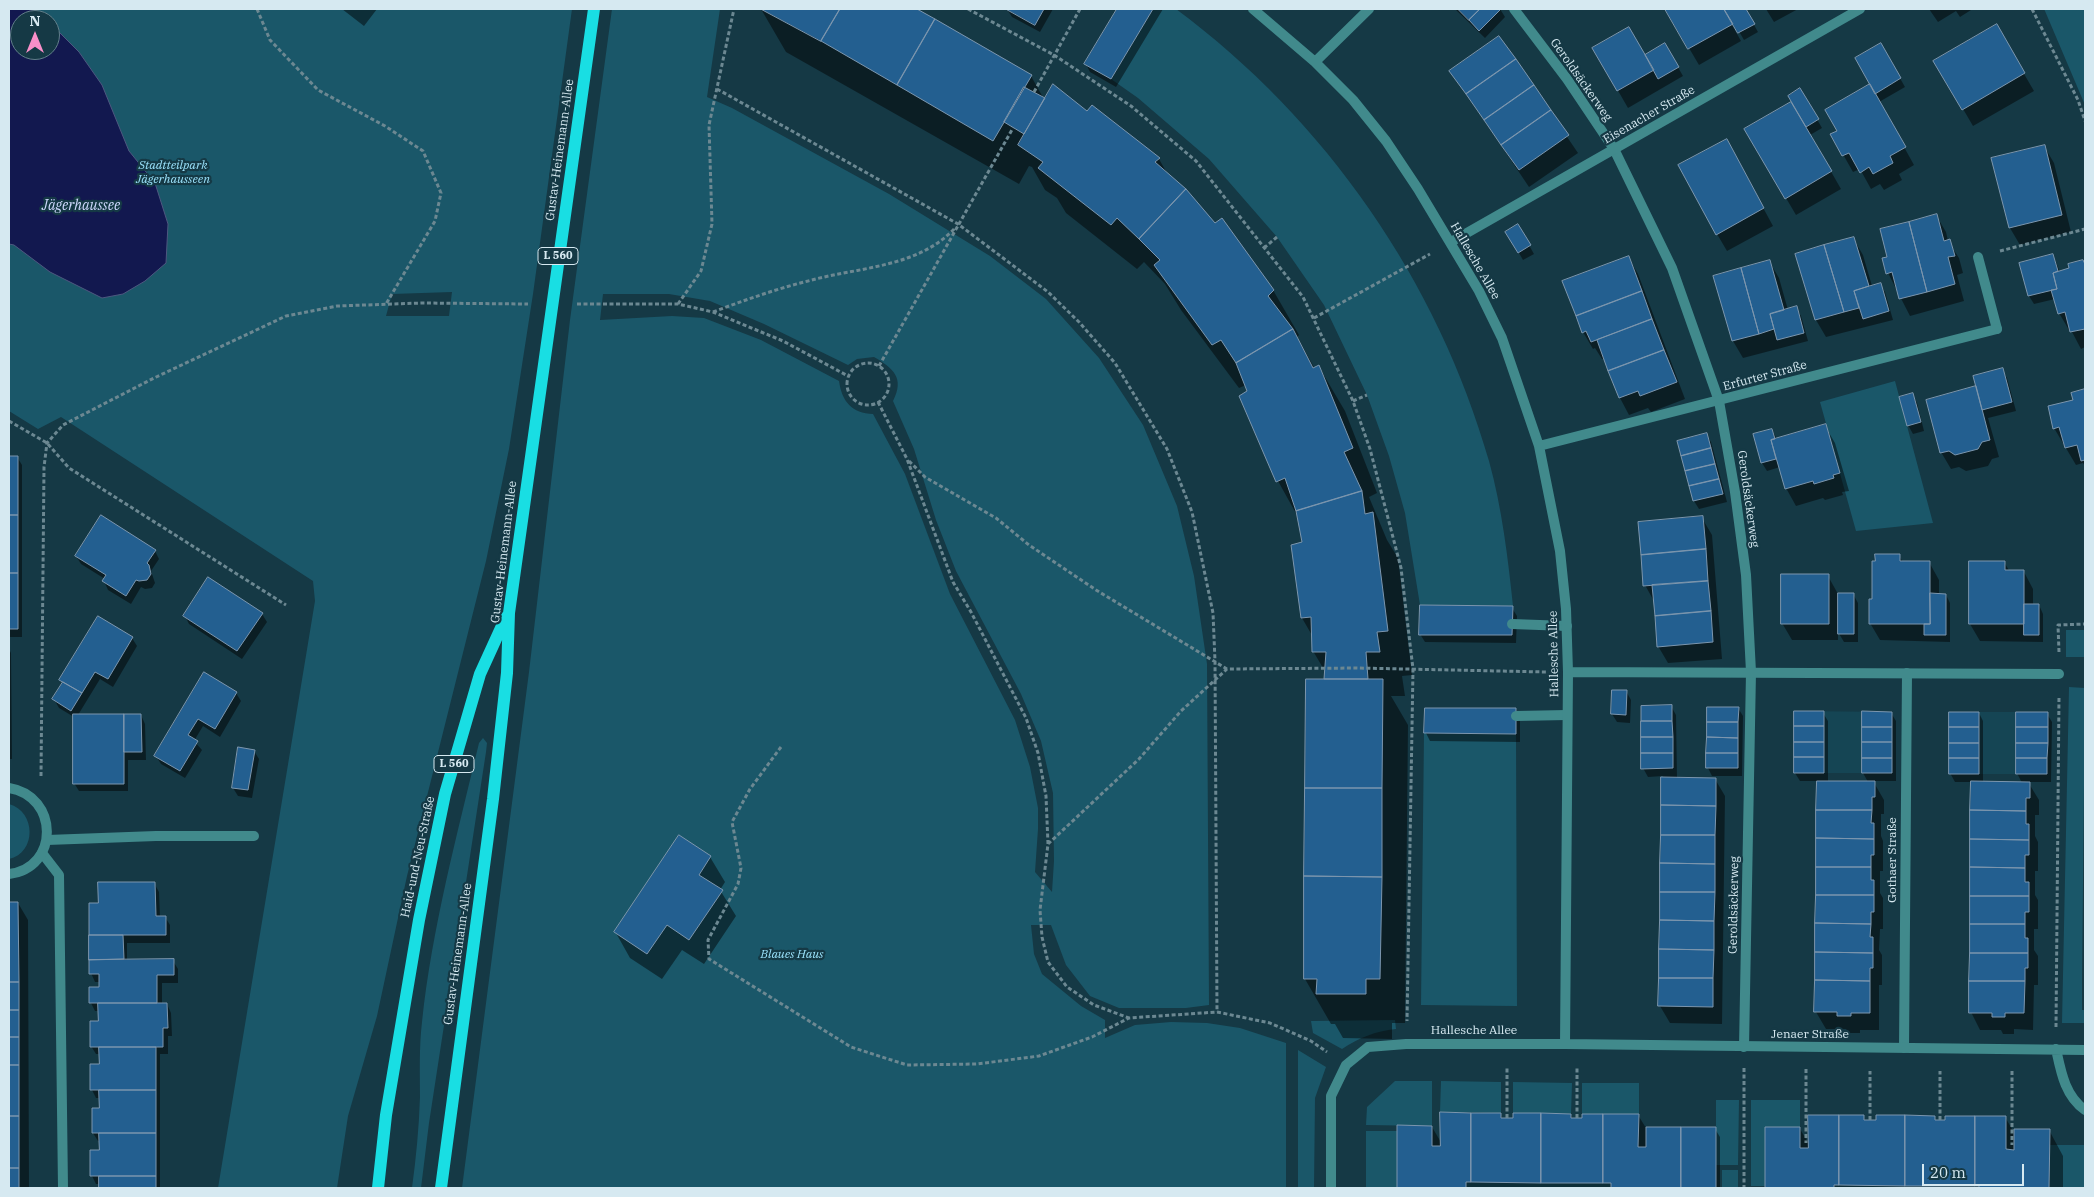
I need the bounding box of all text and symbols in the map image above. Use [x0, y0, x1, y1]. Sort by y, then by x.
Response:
north arrow [10, 10, 60, 60]
text: N [29, 12, 41, 30]
street label: Geroldsäckerweg [1547, 36, 1615, 124]
street label: Gustav-Heinemann-Allee [543, 78, 577, 222]
street label: Eisenacher Straße [1601, 83, 1697, 147]
park label: Stadtteilpark Jägerhausseen [136, 159, 210, 187]
water label: Jägerhaussee [42, 198, 120, 214]
street label: Hallesche Allee [1447, 220, 1503, 302]
road number: L 560 [538, 248, 578, 264]
street label: Erfurter Straße [1722, 358, 1808, 394]
street label: Geroldsäckerweg [1734, 450, 1762, 548]
street label: Gustav-Heinemann-Allee [488, 480, 520, 624]
street label: Hallesche Allee [1546, 611, 1562, 697]
road number: L 560 [434, 756, 474, 772]
street label: Haid-und-Neu-Straße [398, 795, 438, 919]
street label: Gothaer Straße [1886, 817, 1900, 903]
street label: Geroldsäckerweg [1726, 856, 1742, 954]
street label: Gustav-Heinemann-Allee [441, 882, 475, 1026]
park label: Blaues Haus [761, 948, 823, 962]
street label: Hallesche Allee [1431, 1024, 1517, 1038]
street label: Jenaer Straße [1771, 1028, 1849, 1042]
scale bar [1924, 1154, 2026, 1186]
text: 20 m [1930, 1163, 1966, 1182]

